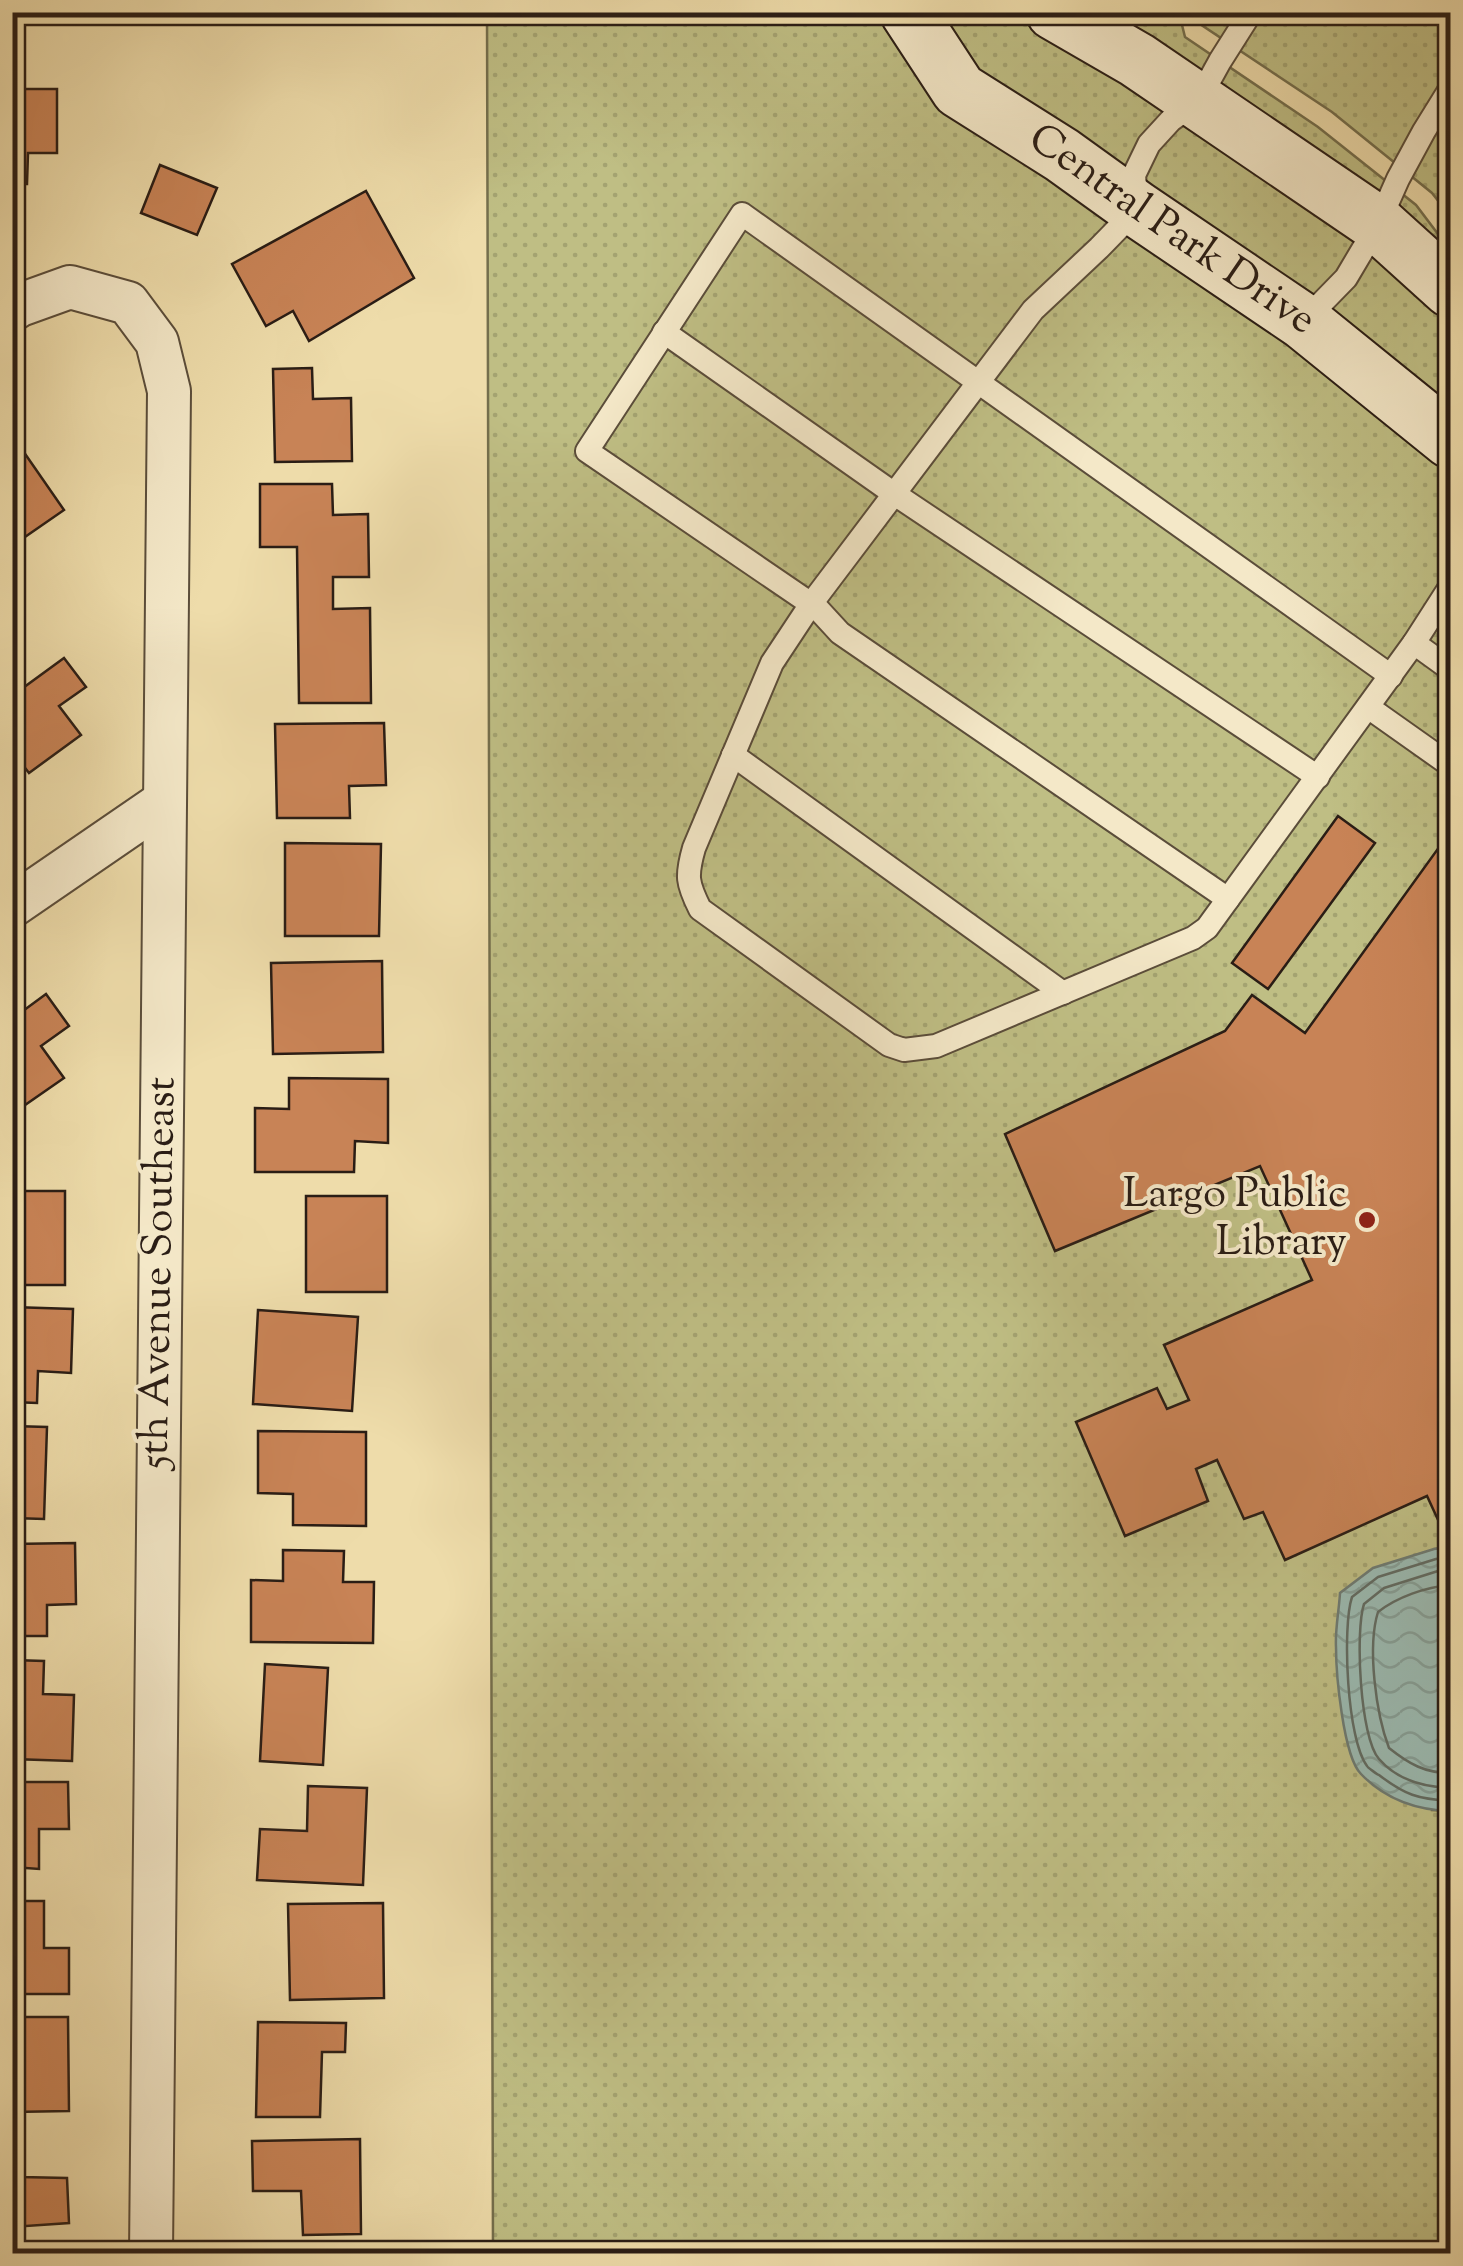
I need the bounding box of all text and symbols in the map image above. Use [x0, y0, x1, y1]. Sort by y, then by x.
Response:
street label: Central Park Drive [1016, 111, 1327, 351]
street label: 5th Avenue Southeast [127, 1076, 193, 1472]
place label: Largo Public Library [1123, 1166, 1347, 1274]
marker: Largo Public Library [1356, 1209, 1378, 1231]

